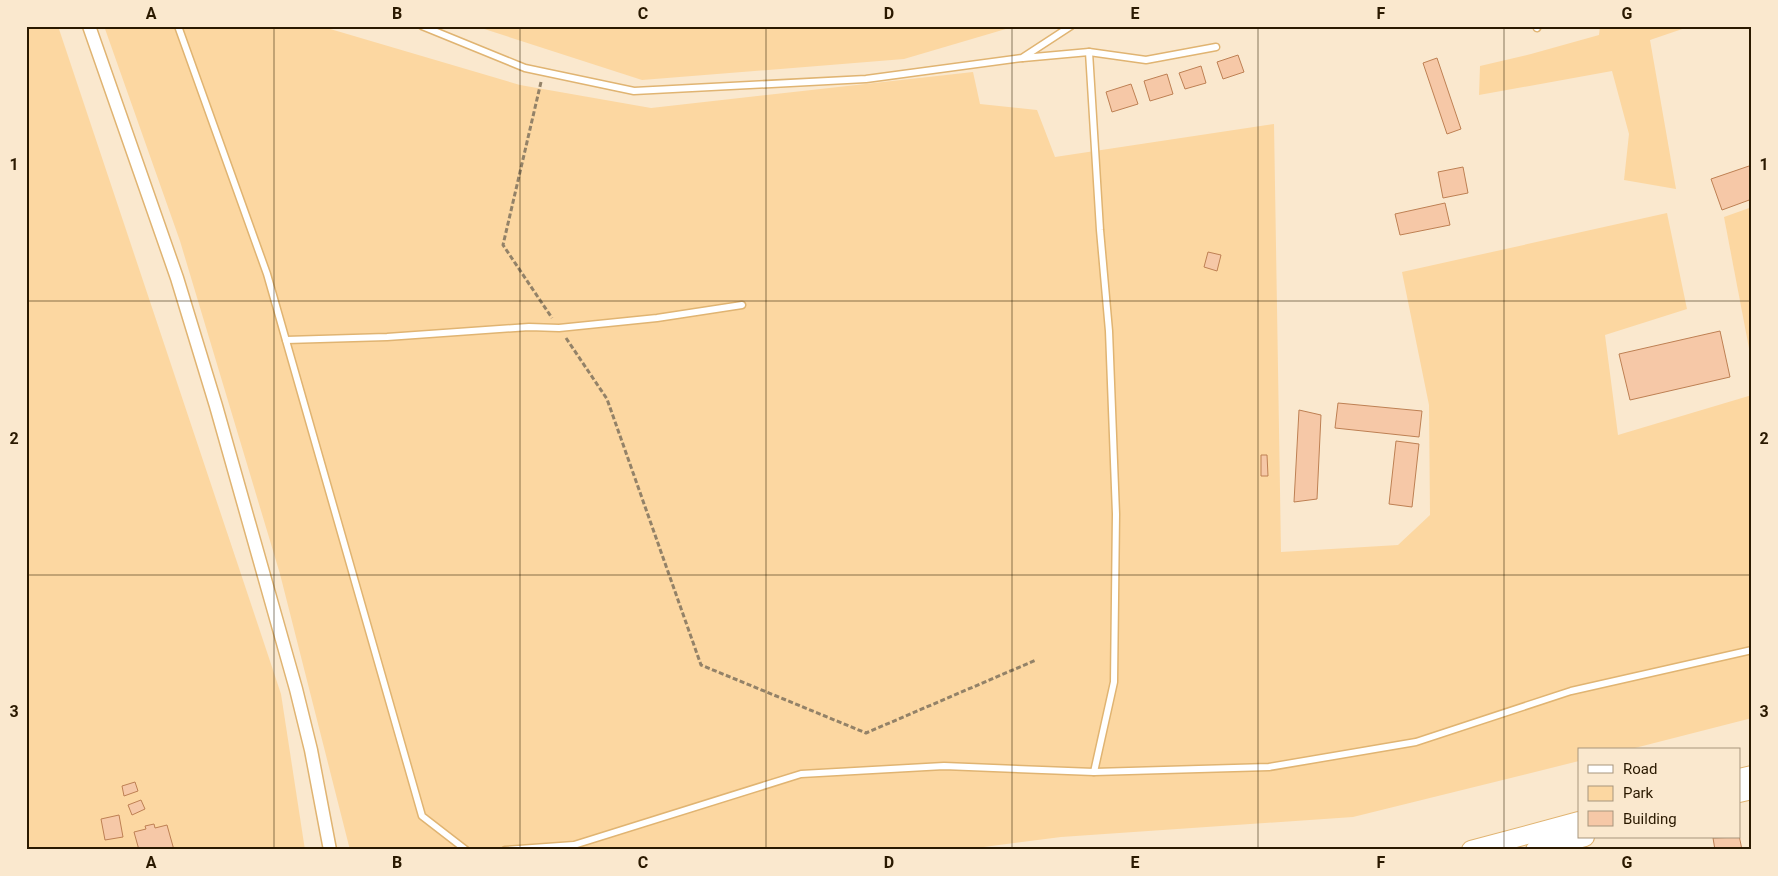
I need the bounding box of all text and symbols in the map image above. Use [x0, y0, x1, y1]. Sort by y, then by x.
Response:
text: A [146, 4, 157, 23]
text: B [392, 4, 402, 23]
text: C [638, 4, 648, 23]
text: D [884, 4, 894, 23]
text: E [1131, 4, 1140, 23]
text: F [1377, 4, 1386, 23]
text: G [1622, 4, 1633, 23]
text: 1 [9, 155, 19, 174]
text: 1 [1759, 155, 1769, 174]
text: 2 [9, 429, 19, 448]
text: 2 [1759, 429, 1769, 448]
text: 3 [9, 702, 19, 721]
text: 3 [1759, 702, 1769, 721]
legend [1578, 748, 1740, 838]
text: Road [1623, 760, 1657, 778]
text: Park [1623, 784, 1654, 802]
text: Building [1623, 810, 1677, 828]
text: A [146, 853, 157, 872]
text: B [392, 853, 402, 872]
text: C [638, 853, 648, 872]
text: D [884, 853, 894, 872]
text: E [1131, 853, 1140, 872]
text: F [1377, 853, 1386, 872]
text: G [1622, 853, 1633, 872]

